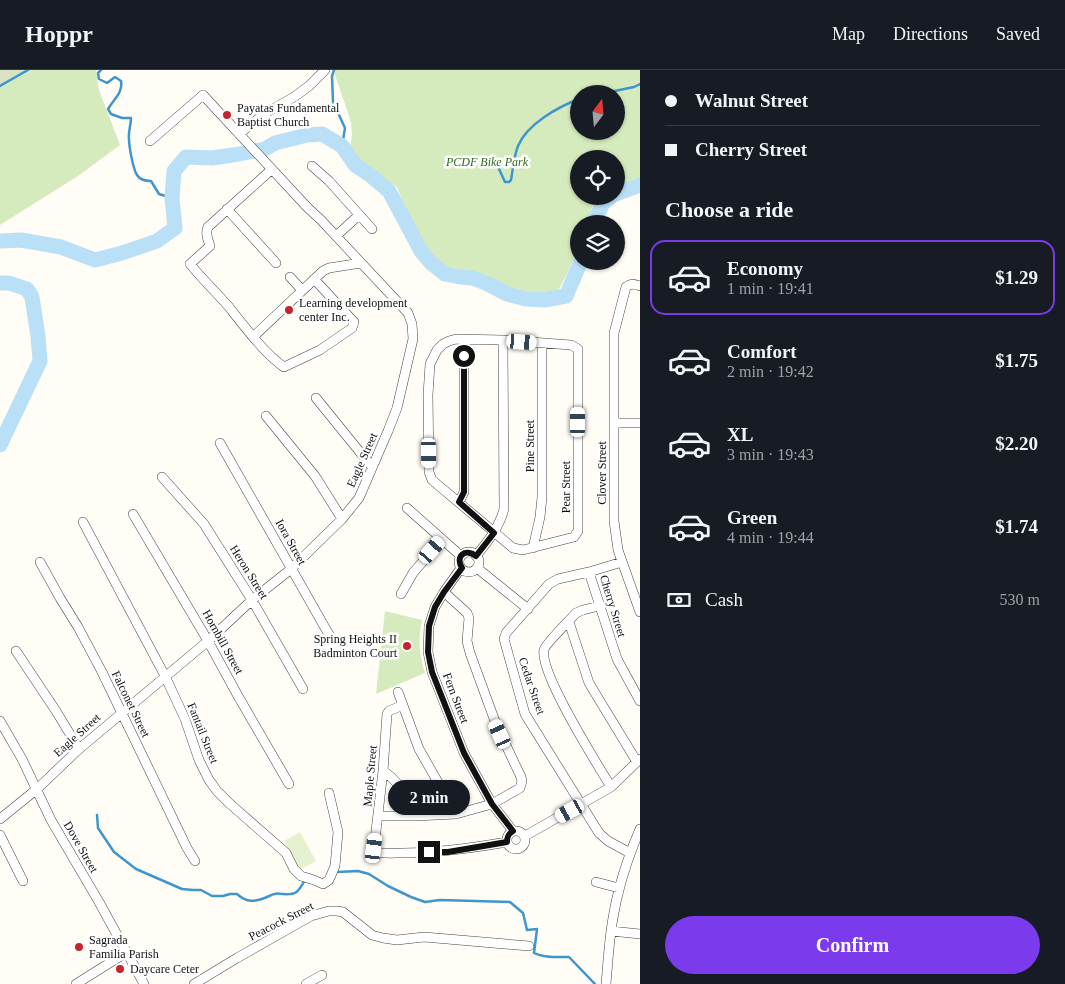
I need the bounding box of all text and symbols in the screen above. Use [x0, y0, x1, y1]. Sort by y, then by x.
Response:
text: Hoppr [25, 21, 93, 47]
text: Map [832, 24, 865, 44]
text: Directions [893, 24, 968, 44]
text: Saved [996, 24, 1040, 44]
north arrow [570, 85, 625, 140]
map controls [570, 85, 625, 270]
text: Walnut Street [695, 90, 808, 111]
place label: Payatas Fundamental Baptist Church [237, 101, 340, 129]
marker: Payatas Fundamental Baptist Church [221, 109, 233, 121]
text: Cherry Street [695, 139, 807, 160]
button: locate [570, 150, 625, 205]
park label: PCDF Bike Park [445, 155, 529, 169]
text: Choose a ride [665, 197, 793, 222]
button: layers [570, 215, 625, 270]
icon: car [667, 255, 712, 300]
text: Economy [727, 258, 803, 279]
text: $1.29 [995, 267, 1038, 288]
text: 1 min · 19:41 [727, 280, 814, 297]
place label: Learning development center Inc. [299, 296, 408, 324]
marker: Learning development center Inc. [283, 304, 295, 316]
car [506, 333, 537, 351]
icon: car [667, 338, 712, 383]
text: Comfort [727, 341, 797, 362]
route start [453, 345, 475, 367]
text: $1.75 [995, 350, 1038, 371]
text: 2 min · 19:42 [727, 363, 814, 380]
car [570, 407, 585, 437]
street label: Pine Street [523, 419, 537, 472]
icon: car [667, 421, 712, 466]
text: XL [727, 424, 753, 445]
street label: Eagle Street [344, 430, 381, 489]
text: $2.20 [995, 433, 1038, 454]
car [421, 438, 436, 468]
street label: Clover Street [595, 441, 609, 505]
text: 3 min · 19:43 [727, 446, 814, 463]
street label: Pear Street [559, 460, 573, 513]
icon: car [667, 504, 712, 549]
text: Green [727, 507, 777, 528]
text: $1.74 [995, 516, 1038, 537]
street label: Iora Street [273, 517, 310, 568]
text: 4 min · 19:44 [727, 529, 814, 546]
car [416, 534, 447, 566]
street label: Heron Street [227, 542, 271, 602]
street label: Cherry Street [597, 573, 629, 639]
icon: cash [665, 586, 693, 614]
text: Cash [705, 589, 743, 610]
text: 530 m [1000, 591, 1040, 608]
street label: Hornbill Street [200, 607, 247, 677]
place label: Spring Heights II Badminton Court [313, 632, 398, 660]
marker: Spring Heights II Badminton Court [401, 640, 413, 652]
street label: Cedar Street [516, 656, 549, 717]
street label: Falconet Street [109, 668, 153, 740]
street label: Fern Street [440, 671, 472, 726]
street label: Fantail Street [184, 701, 222, 766]
street label: Eagle Street [51, 710, 104, 760]
car [487, 717, 512, 751]
street label: Maple Street [360, 744, 380, 807]
callout: 2 min [388, 780, 470, 814]
text: 2 min [410, 789, 448, 806]
car [553, 797, 586, 825]
street label: Dove Street [61, 819, 102, 876]
car [364, 832, 383, 864]
route end [418, 841, 440, 863]
street label: Peacock Street [246, 898, 316, 943]
button: Confirm [665, 916, 1040, 974]
place label: Sagrada Familia Parish [89, 933, 159, 961]
marker: Sagrada Familia Parish [73, 941, 85, 953]
place label: Daycare Ceter [130, 962, 199, 976]
marker: Daycare Ceter [114, 963, 126, 975]

